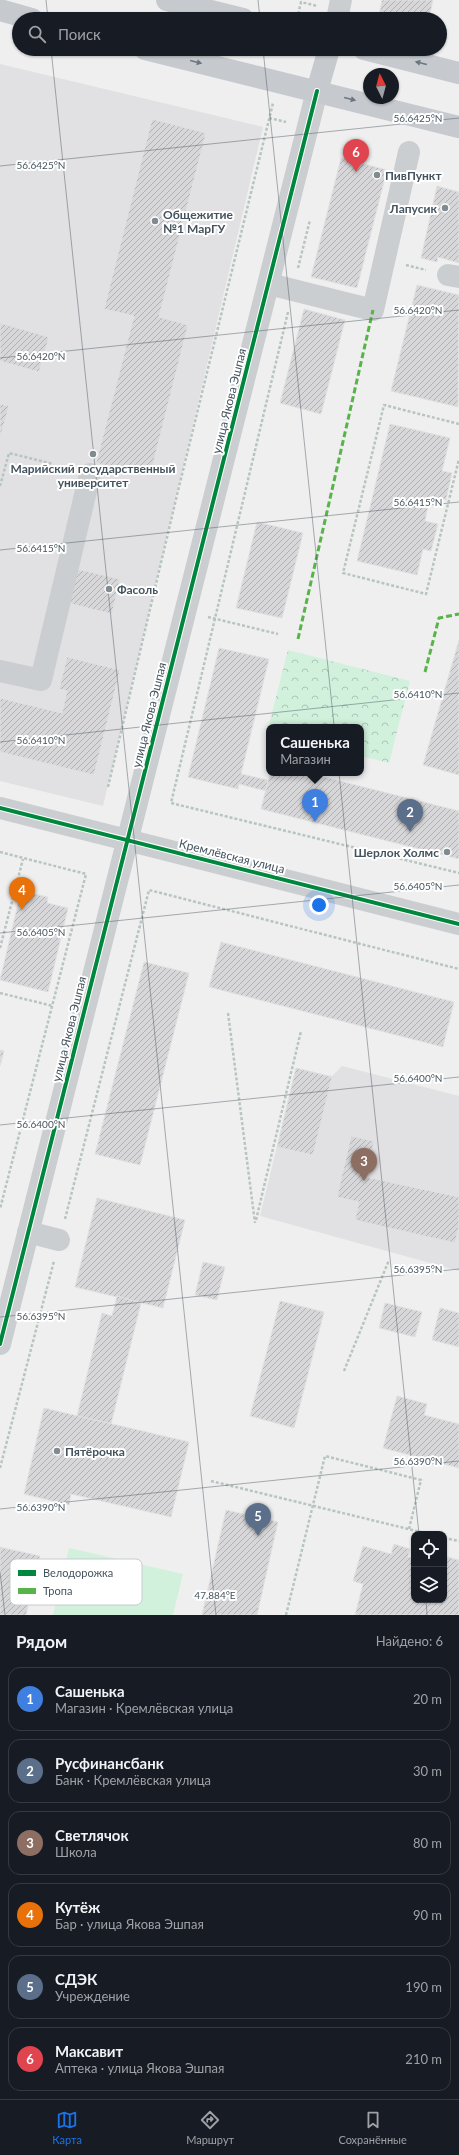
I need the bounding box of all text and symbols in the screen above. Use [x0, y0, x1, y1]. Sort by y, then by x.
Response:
search box [12, 12, 447, 56]
icon: search [26, 23, 48, 45]
text: Поиск [58, 25, 101, 43]
one-way arrow [190, 59, 202, 65]
one-way arrow [415, 60, 427, 66]
north arrow [363, 68, 399, 104]
one-way arrow [344, 96, 356, 102]
text: 56.6425°N [394, 112, 442, 124]
pin: 6 [343, 139, 369, 172]
text: 56.6425°N [17, 159, 65, 171]
place label: ПивПункт [385, 168, 442, 183]
marker: ПивПункт [372, 170, 382, 180]
place label: Лапусик [389, 201, 437, 216]
marker: Лапусик [440, 203, 450, 213]
place label: Общежитие №1 МарГУ [163, 207, 234, 236]
marker: Общежитие №1 МарГУ [150, 216, 160, 226]
text: 56.6420°N [394, 304, 442, 316]
street label: улица Якова Эшпая [209, 347, 249, 455]
text: 56.6420°N [17, 350, 65, 362]
marker: Марийский государственный университет [88, 449, 98, 459]
place label: Марийский государственный университет [11, 461, 176, 490]
text: 56.6415°N [394, 496, 442, 508]
text: 56.6415°N [17, 542, 65, 554]
place label: Фасоль [117, 582, 158, 597]
marker: Фасоль [104, 584, 114, 594]
street label: улица Якова Эшпая [129, 661, 169, 769]
text: 56.6410°N [394, 688, 442, 700]
popup [266, 724, 364, 776]
text: Сашенька [280, 733, 350, 751]
text: 56.6410°N [17, 734, 65, 746]
text: Магазин [280, 751, 331, 767]
pin: 1 [302, 789, 328, 822]
pin: 2 [397, 799, 423, 832]
street label: Кремлёвская улица [178, 836, 286, 876]
place label: Шерлок Холмс [354, 845, 439, 860]
marker: Шерлок Холмс [442, 847, 452, 857]
pin: 4 [9, 877, 35, 910]
text: 56.6405°N [394, 880, 442, 892]
your location [309, 895, 329, 915]
text: 56.6405°N [17, 926, 65, 938]
street label: улица Якова Эшпая [49, 975, 89, 1083]
text: 56.6400°N [394, 1072, 442, 1084]
text: 56.6400°N [17, 1118, 65, 1130]
pin: 3 [351, 1148, 377, 1181]
text: 56.6395°N [394, 1263, 442, 1275]
text: 56.6395°N [17, 1310, 65, 1322]
place label: Пятёрочка [65, 1444, 125, 1459]
marker: Пятёрочка [52, 1446, 62, 1456]
text: 56.6390°N [394, 1455, 442, 1467]
text: 56.6390°N [17, 1501, 65, 1513]
pin: 5 [245, 1503, 271, 1536]
map controls [411, 1531, 447, 1603]
button: locate [411, 1531, 447, 1567]
legend [10, 1559, 142, 1605]
text: Велодорожка [43, 1566, 113, 1579]
button: layers [411, 1567, 447, 1603]
text: Тропа [43, 1584, 72, 1597]
text: 47.884°E [194, 1589, 236, 1601]
text: Рядом [16, 1631, 67, 1652]
text: Найдено: 6 [376, 1633, 443, 1649]
text: Сашенька [55, 1682, 125, 1700]
text: 1 [26, 1691, 34, 1707]
text: 20 m [413, 1691, 442, 1707]
text: Магазин · Кремлёвская улица [55, 1700, 233, 1716]
text: Русфинансбанк [55, 1754, 164, 1772]
text: 2 [26, 1763, 34, 1779]
text: 30 m [413, 1763, 442, 1779]
text: Банк · Кремлёвская улица [55, 1772, 211, 1788]
text: Светлячок [55, 1826, 129, 1844]
text: 3 [26, 1835, 34, 1851]
text: 80 m [413, 1835, 442, 1851]
text: Школа [55, 1844, 97, 1860]
text: Кутёж [55, 1898, 100, 1916]
text: 4 [26, 1907, 34, 1923]
text: 90 m [413, 1907, 442, 1923]
text: Бар · улица Якова Эшпая [55, 1916, 204, 1932]
text: СДЭК [55, 1970, 98, 1988]
text: 5 [26, 1979, 34, 1995]
text: 190 m [405, 1979, 442, 1995]
text: Учреждение [55, 1988, 130, 2004]
text: Максавит [55, 2042, 123, 2060]
text: 6 [26, 2051, 34, 2067]
text: 210 m [405, 2051, 442, 2067]
text: Аптека · улица Якова Эшпая [55, 2060, 224, 2076]
tab: Карта [52, 2109, 82, 2146]
tab: Маршрут [186, 2109, 234, 2146]
tab: Сохранённые [338, 2109, 407, 2146]

